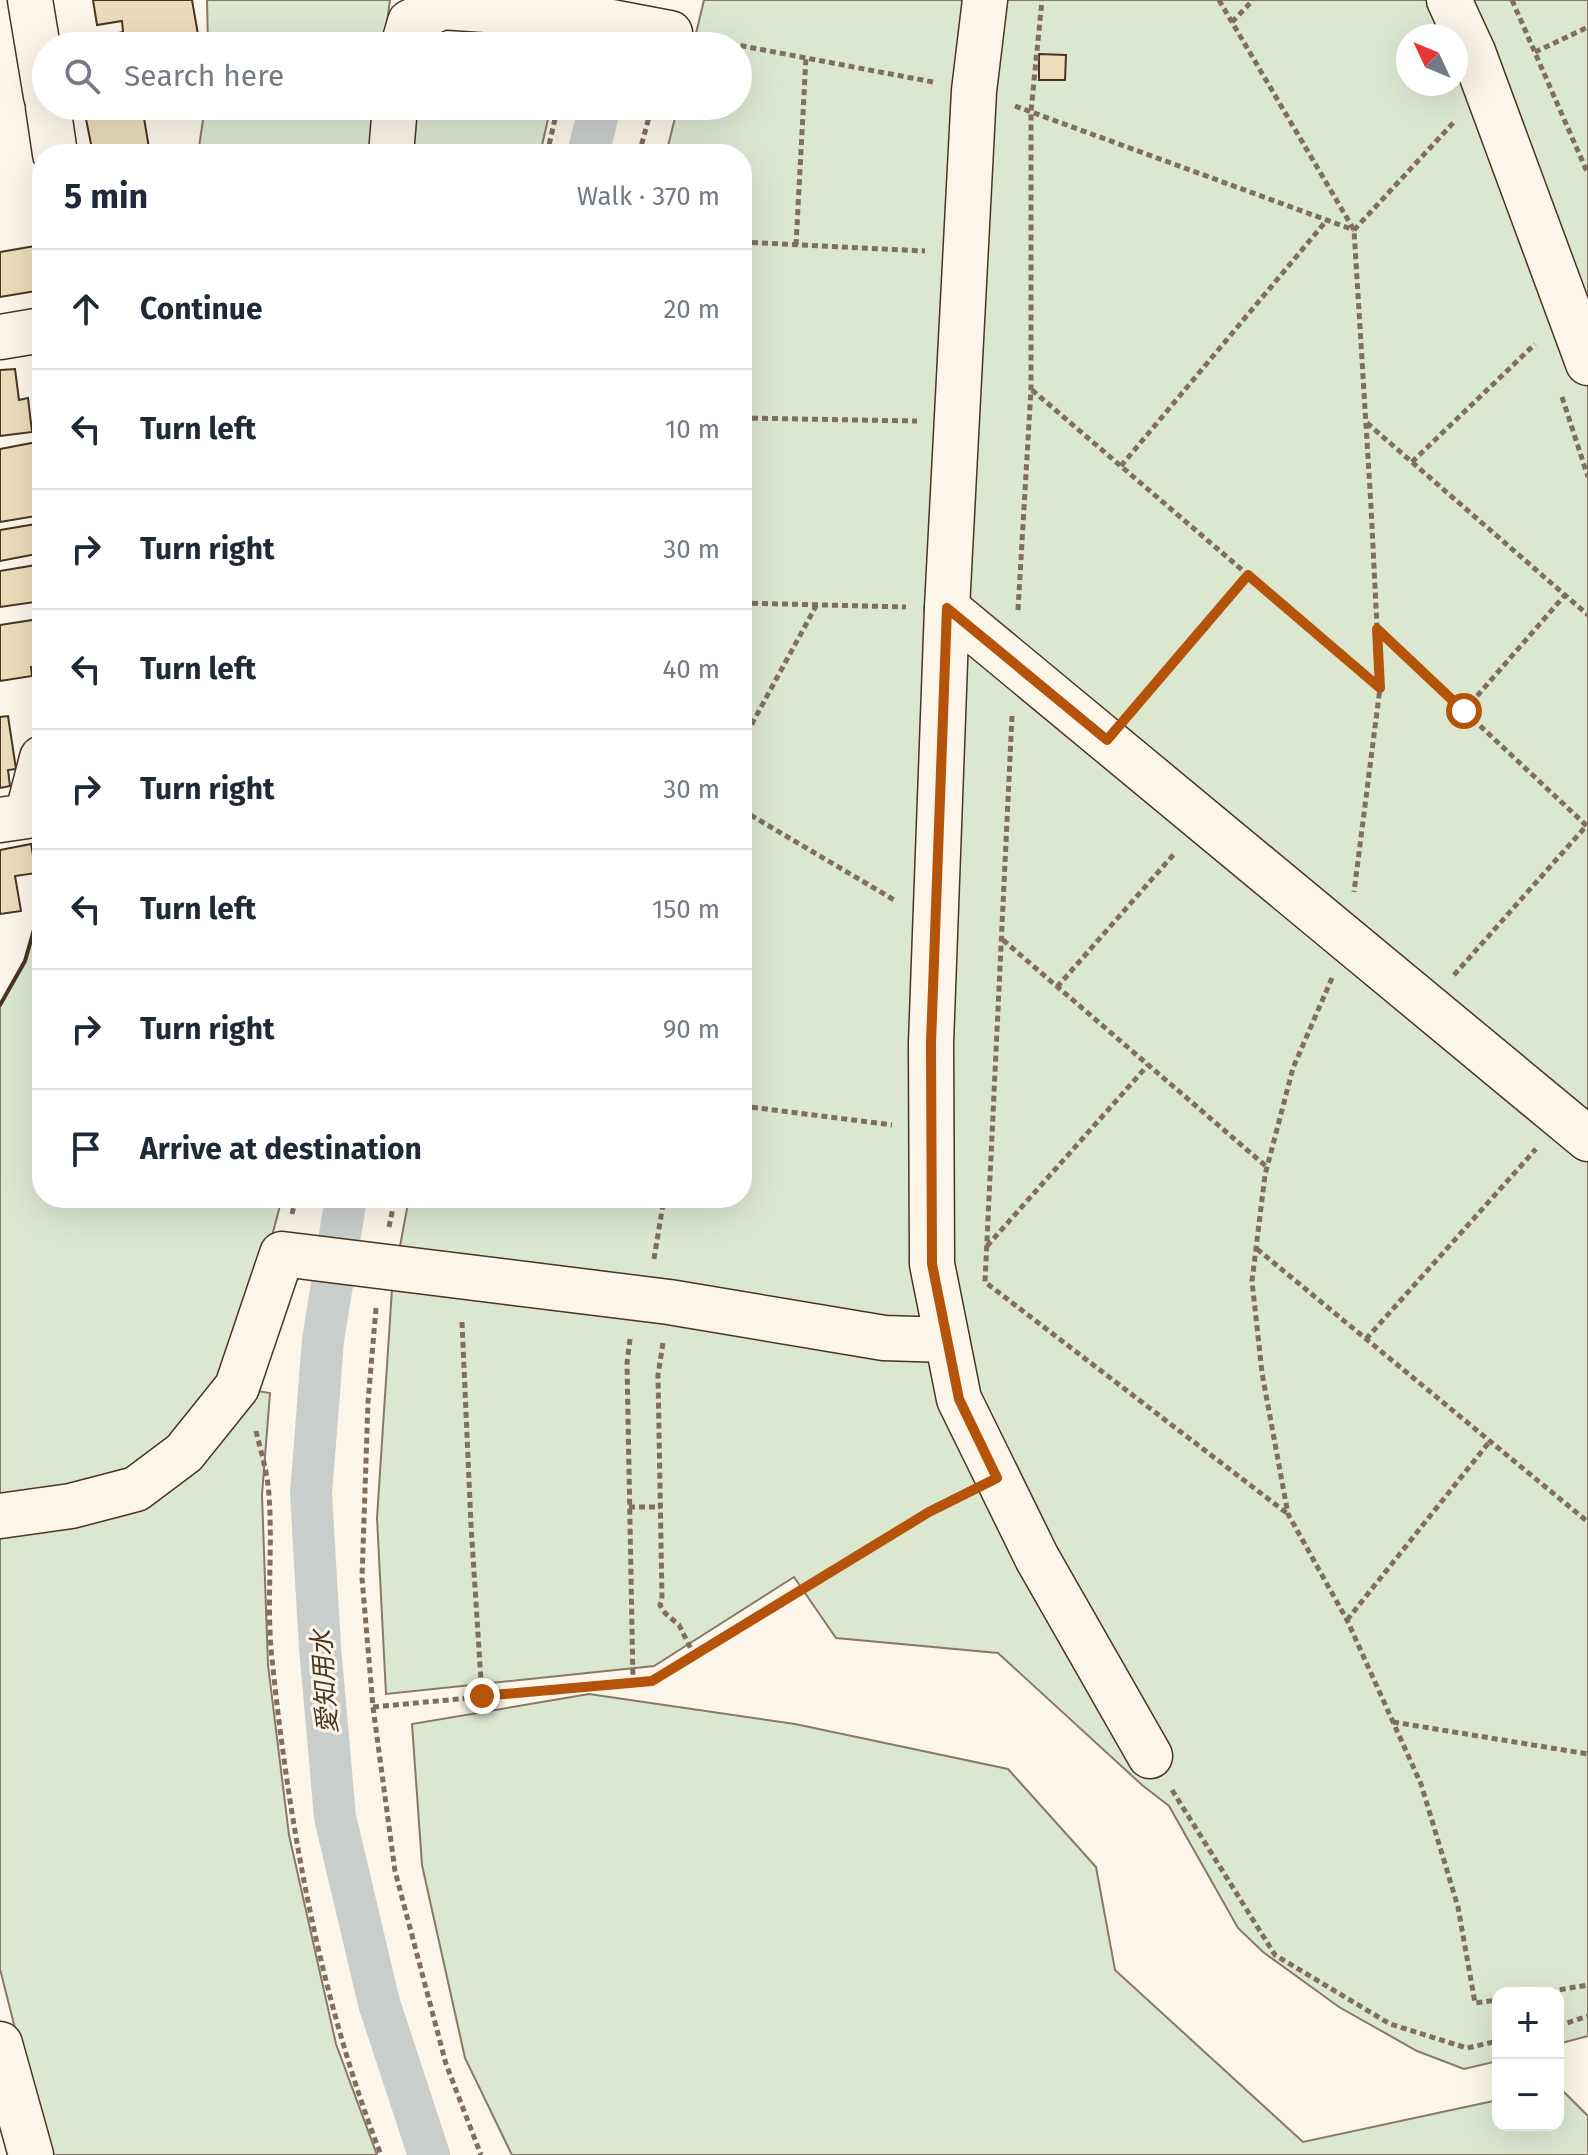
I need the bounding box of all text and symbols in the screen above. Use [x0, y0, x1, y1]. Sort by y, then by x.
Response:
north arrow [1396, 24, 1468, 96]
search box [32, 32, 752, 120]
icon: search [60, 54, 104, 98]
text: Search here [124, 58, 284, 94]
text: 5 min [64, 176, 148, 217]
text: Walk · 370 m [577, 181, 720, 212]
icon: ahead [64, 287, 108, 331]
text: Continue [140, 291, 263, 327]
text: 20 m [663, 294, 720, 325]
icon: left [64, 407, 108, 451]
text: Turn left [140, 411, 256, 447]
text: 10 m [665, 414, 720, 445]
icon: right [64, 527, 108, 571]
text: Turn right [140, 531, 275, 567]
text: 30 m [663, 534, 720, 565]
icon: left [64, 647, 108, 691]
text: Turn left [140, 651, 256, 687]
text: 40 m [662, 654, 720, 685]
route start [1446, 693, 1482, 729]
icon: right [64, 767, 108, 811]
text: Turn right [140, 771, 275, 807]
text: 30 m [663, 774, 720, 805]
icon: left [64, 887, 108, 931]
text: Turn left [140, 891, 256, 927]
text: 150 m [652, 894, 720, 925]
icon: right [64, 1007, 108, 1051]
text: Turn right [140, 1011, 275, 1047]
text: 90 m [663, 1014, 720, 1045]
icon: arrive [64, 1127, 108, 1171]
text: Arrive at destination [140, 1131, 422, 1167]
water label: 愛知用水 [306, 1626, 344, 1735]
route end [464, 1678, 500, 1714]
map controls [1492, 1987, 1564, 2131]
button: + [1492, 1987, 1564, 2059]
button: − [1492, 2059, 1564, 2131]

